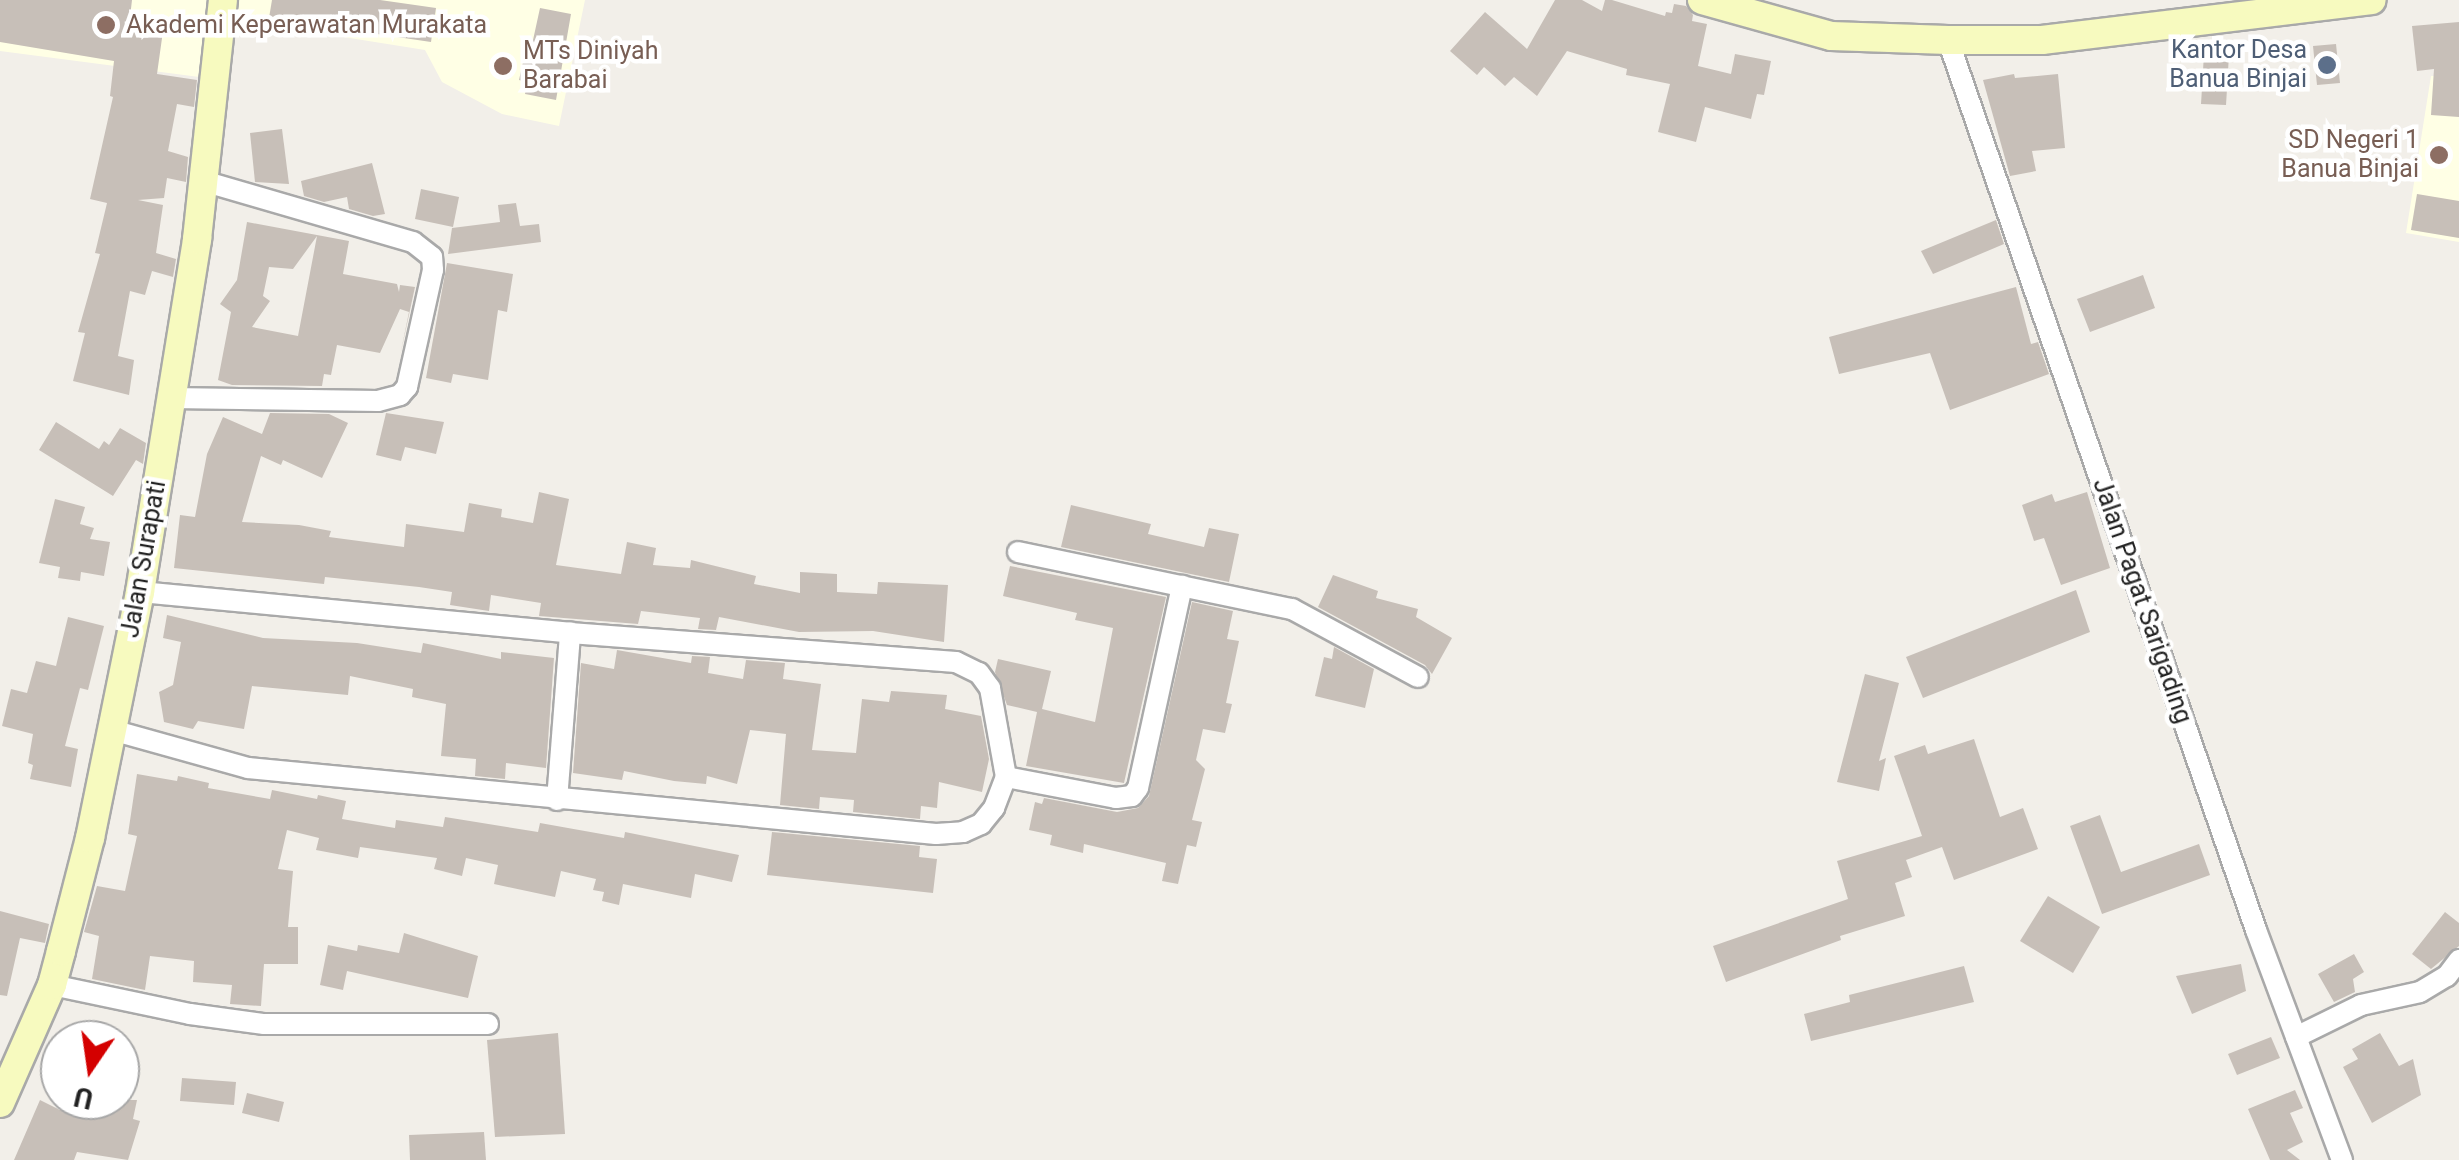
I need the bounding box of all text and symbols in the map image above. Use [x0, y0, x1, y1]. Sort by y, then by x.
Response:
place label: Akademi Keperawatan Murakata [126, 10, 487, 40]
marker: Akademi Keperawatan Murakata [95, 14, 117, 36]
place label: Kantor Desa Banua Binjai [2169, 36, 2307, 95]
place label: MTs Diniyah Barabai [523, 37, 658, 96]
marker: Kantor Desa Banua Binjai [2316, 54, 2338, 76]
marker: MTs Diniyah Barabai [492, 55, 514, 77]
place label: SD Negeri 1 Banua Binjai [2281, 126, 2419, 185]
marker: SD Negeri 1 Banua Binjai [2428, 144, 2450, 166]
street label: Jalan Pagat Sarigading [2086, 475, 2198, 727]
street label: Jalan Surapati [115, 478, 173, 640]
north arrow [40, 1020, 140, 1120]
text: U [71, 1080, 96, 1116]

